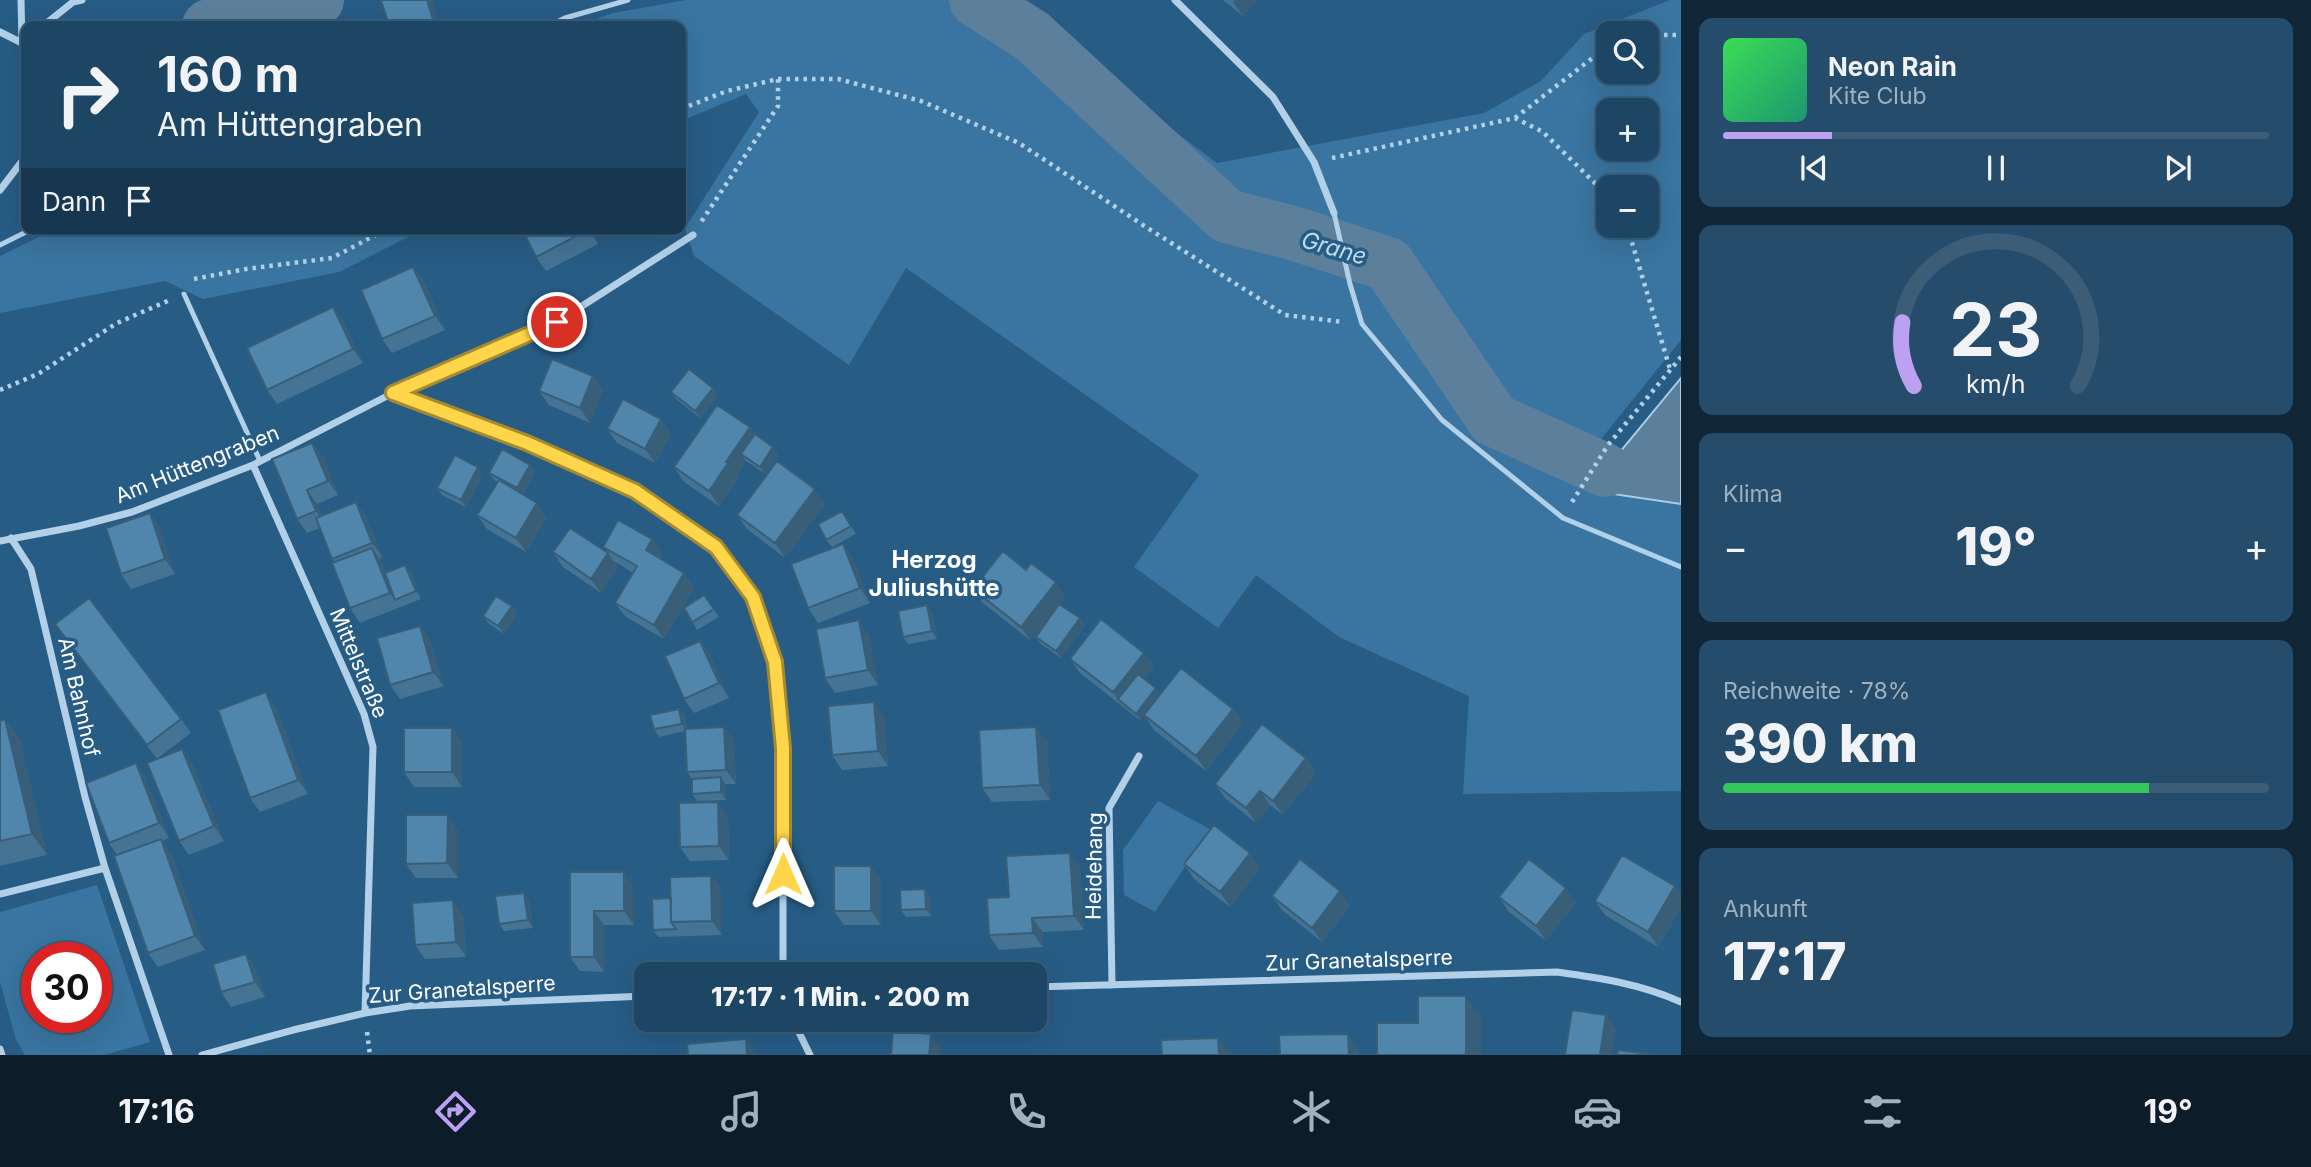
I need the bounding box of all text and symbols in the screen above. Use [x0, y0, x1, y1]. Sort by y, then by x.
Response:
map controls [1596, 21, 1659, 238]
button: search [1596, 21, 1659, 84]
text: 160 m [157, 45, 299, 104]
icon: right [42, 49, 133, 140]
text: Neon Rain [1828, 51, 1957, 82]
text: Kite Club [1828, 82, 1927, 110]
button: + [1596, 98, 1659, 161]
text: Am Hüttengraben [157, 105, 423, 144]
icon: previous [1795, 149, 1833, 187]
icon: pause [1977, 149, 2015, 187]
icon: next [2159, 149, 2197, 187]
button: − [1596, 175, 1659, 238]
icon: arrive [120, 182, 158, 220]
text: Dann [42, 186, 106, 217]
water label: Grane [1298, 225, 1370, 271]
text: 23 [1950, 286, 2042, 375]
pin [527, 292, 587, 352]
icon: arrive [538, 303, 576, 341]
text: km/h [1966, 369, 2026, 399]
street label: Am Hüttengraben [111, 420, 283, 508]
text: Klima [1723, 480, 1783, 508]
text: 19° [1955, 515, 2037, 578]
text: − [1723, 524, 1748, 570]
text: + [2244, 524, 2269, 570]
district label: Herzog Juliushütte [868, 545, 1000, 602]
street label: Mittelstraße [325, 604, 393, 722]
street label: Am Bahnhof [53, 635, 105, 759]
text: Reichweite · 78% [1723, 677, 1910, 705]
text: 390 km [1723, 712, 1918, 775]
street label: Heidehang [1081, 812, 1107, 920]
position arrow [746, 837, 820, 911]
text: Ankunft [1723, 895, 1808, 923]
text: 17:17 [1723, 930, 1847, 993]
speed limit sign: 30 [21, 942, 112, 1033]
street label: Zur Granetalsperre [1265, 944, 1453, 976]
street label: Zur Granetalsperre [368, 970, 556, 1008]
text: 17:17 · 1 Min. · 200 m [711, 981, 970, 1012]
icon: directions [431, 1087, 480, 1136]
icon: music [717, 1087, 766, 1136]
icon: phone [1002, 1087, 1051, 1136]
icon: climate [1287, 1087, 1336, 1136]
icon: car [1573, 1087, 1622, 1136]
icon: filters [1858, 1087, 1907, 1136]
text: 17:16 [118, 1092, 195, 1131]
text: 19° [2144, 1092, 2193, 1131]

